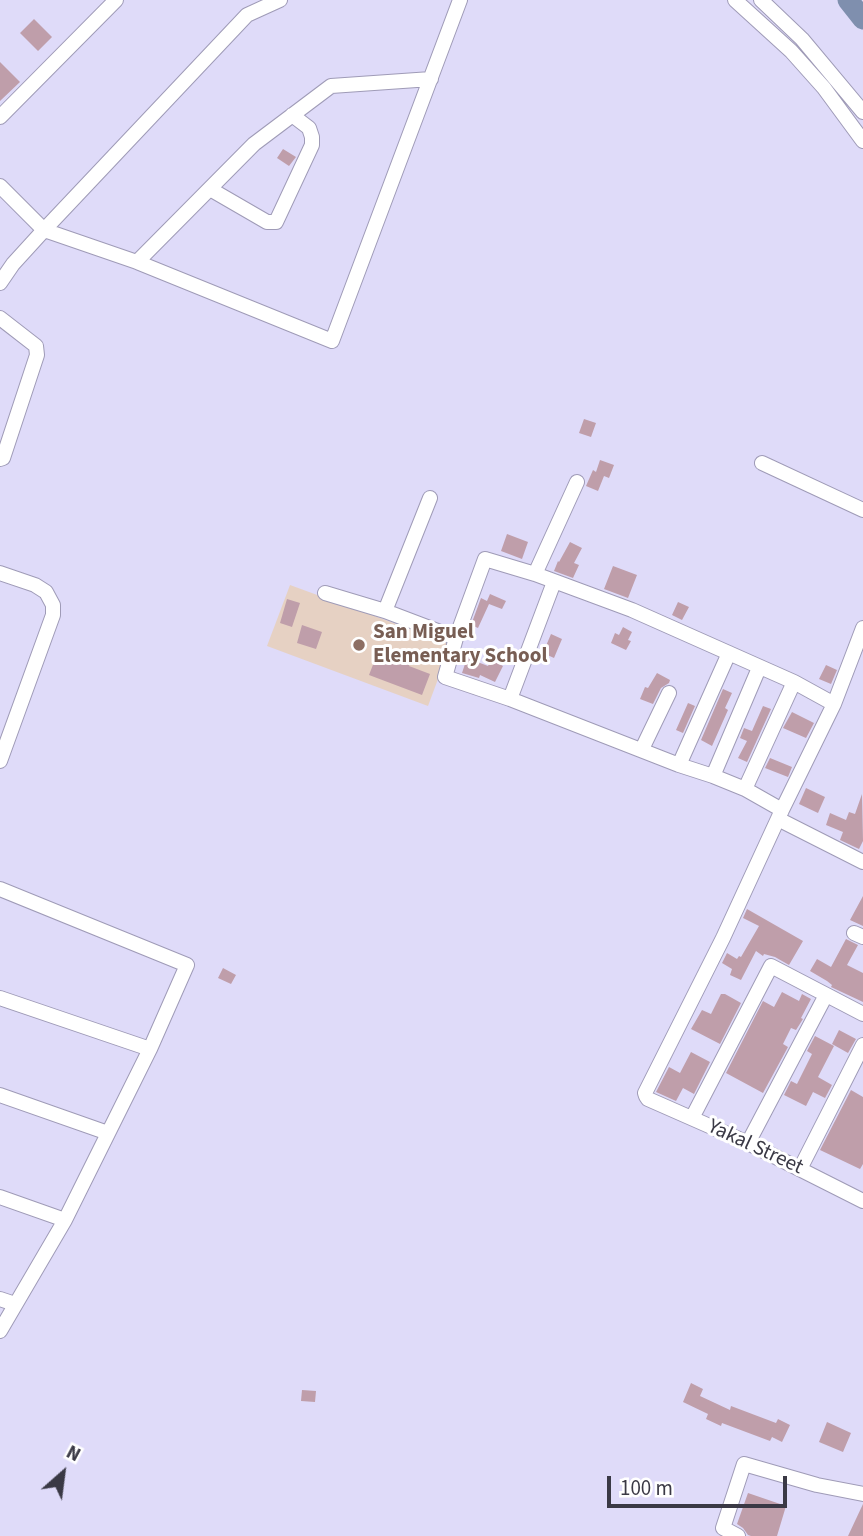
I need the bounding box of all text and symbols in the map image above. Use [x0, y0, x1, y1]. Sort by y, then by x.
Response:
place label: San Miguel Elementary School [373, 620, 547, 670]
marker: San Miguel Elementary School [351, 637, 367, 653]
street label: Yakal Street [703, 1115, 807, 1181]
north arrow [28, 1438, 98, 1508]
text: N [61, 1439, 85, 1469]
scale bar [611, 1462, 791, 1506]
text: 100 m [620, 1473, 673, 1503]

